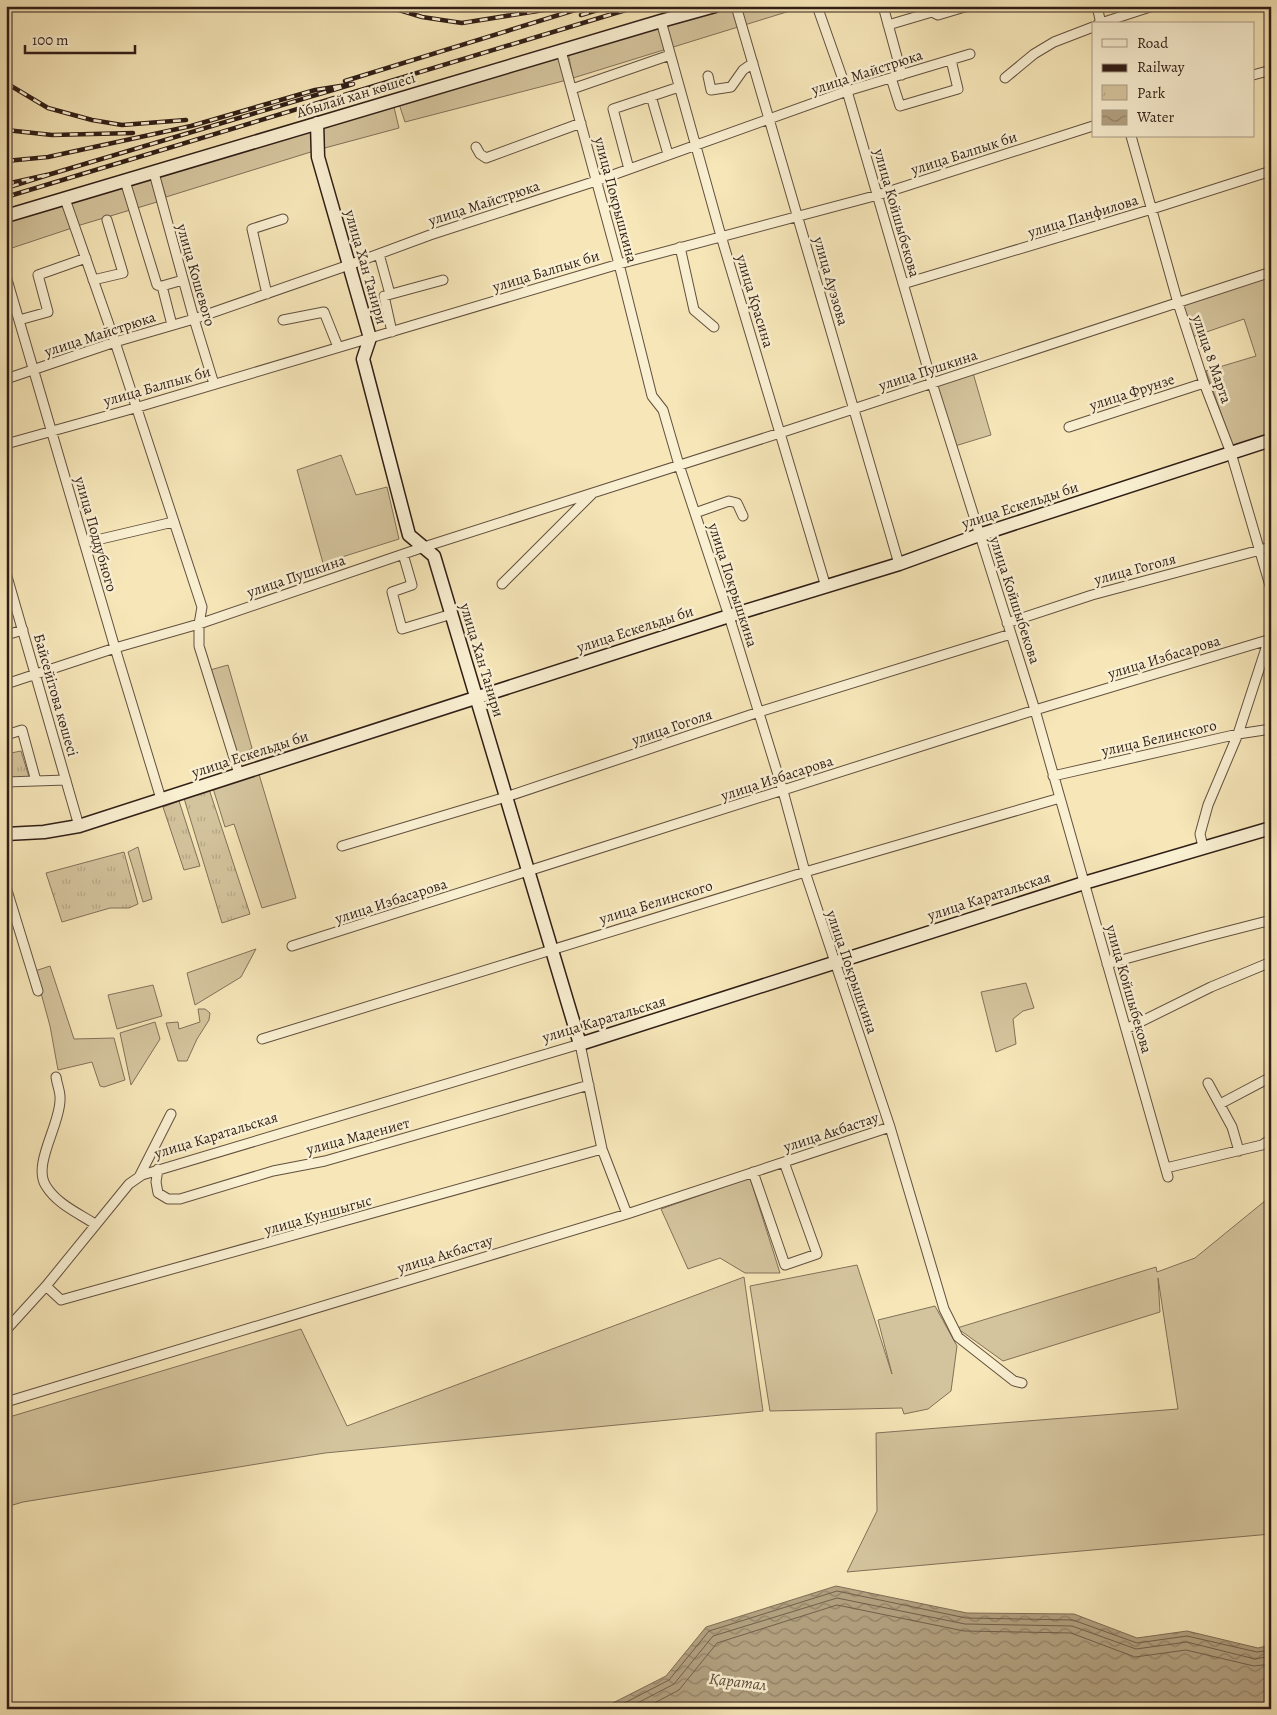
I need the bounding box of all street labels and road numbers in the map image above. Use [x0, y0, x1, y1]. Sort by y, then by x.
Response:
street label: улица Майстрюка [808, 45, 925, 100]
street label: Абылай хан көшесі [293, 67, 418, 123]
street label: улица Балпык би [907, 126, 1020, 180]
street label: улица Покрышкина [589, 134, 642, 265]
street label: улица Койшыбекова [869, 145, 925, 280]
street label: улица Майстрюка [425, 176, 542, 231]
street label: улица Панфилова [1024, 190, 1141, 243]
street label: улица Хан Танири [340, 207, 392, 327]
street label: улица Кошевого [172, 221, 220, 329]
street label: улица Ауэзова [809, 233, 853, 328]
street label: улица Балпык би [489, 245, 602, 297]
street label: улица Красина [731, 251, 779, 350]
street label: улица Майстрюка [41, 307, 158, 362]
street label: улица 8 Марта [1187, 311, 1237, 406]
street label: улица Пушкина [875, 345, 980, 396]
street label: улица Балпык би [100, 361, 213, 411]
street label: улица Фрунзе [1086, 369, 1177, 415]
street label: улица Поддубного [70, 473, 122, 594]
street label: улица Ескельды би [958, 477, 1081, 534]
street label: улица Покрышкина [703, 519, 763, 650]
street label: улица Койшыбекова [985, 533, 1045, 666]
street label: улица Гоголя [1091, 549, 1178, 590]
street label: улица Пушкина [243, 550, 348, 603]
street label: улица Хан Танири [455, 600, 509, 720]
street label: улица Ескельды би [573, 601, 696, 658]
street label: улица Избасарова [1104, 630, 1223, 684]
street label: Байсейітова көшесі [29, 631, 83, 759]
street label: улица Гоголя [628, 704, 715, 750]
street label: улица Белинского [1099, 715, 1218, 761]
street label: улица Ескельды би [188, 726, 311, 783]
street label: улица Избасарова [718, 750, 836, 806]
street label: улица Каратальская [924, 867, 1053, 926]
street label: улица Избасарова [332, 873, 450, 929]
street label: улица Белинского [596, 875, 715, 929]
street label: улица Покрышкина [821, 907, 883, 1036]
street label: улица Койшыбекова [1101, 921, 1157, 1056]
street label: улица Каратальская [539, 991, 668, 1048]
street label: улица Каратальская [151, 1107, 280, 1164]
street label: улица Акбастау [780, 1107, 881, 1157]
street label: улица Мадениет [303, 1113, 412, 1160]
street label: улица Куншыгыс [261, 1190, 374, 1240]
street label: улица Акбастау [394, 1230, 495, 1278]

